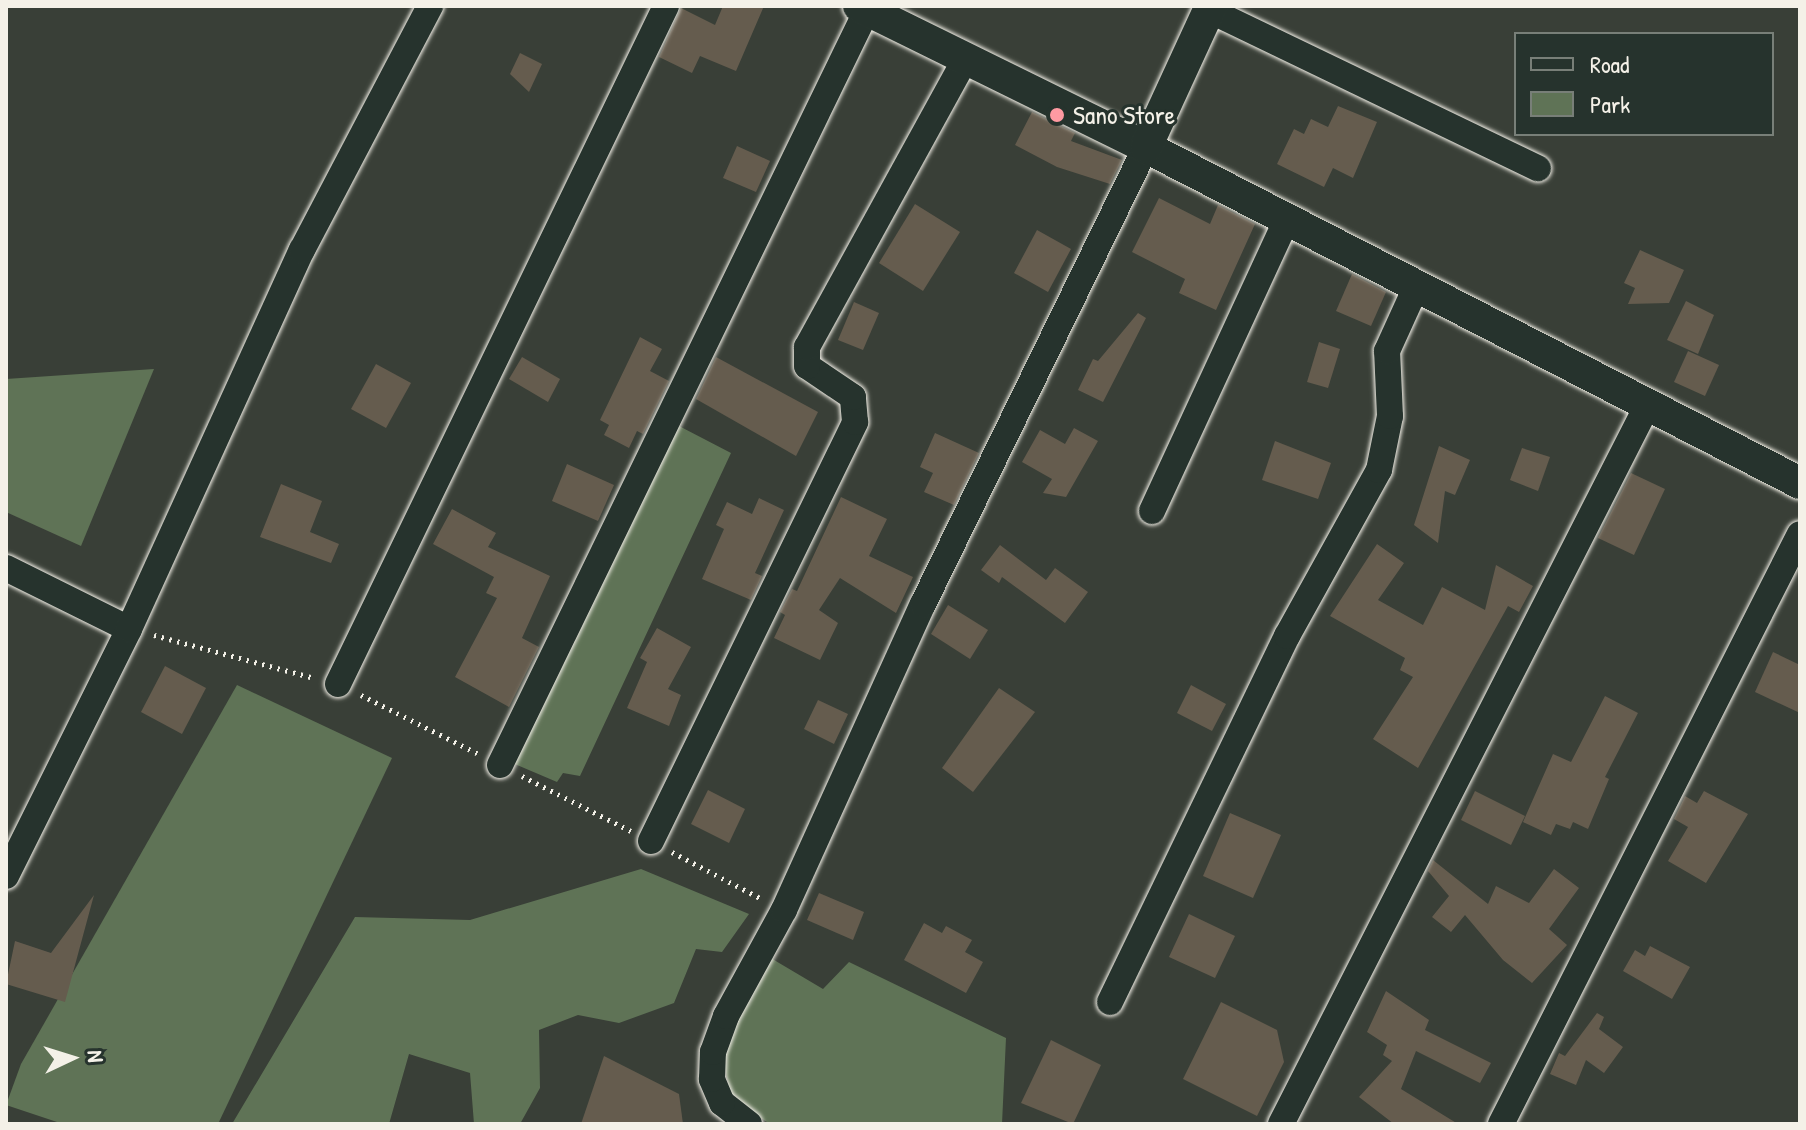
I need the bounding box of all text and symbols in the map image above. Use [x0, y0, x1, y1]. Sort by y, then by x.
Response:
legend [1514, 32, 1774, 136]
text: Road [1590, 48, 1629, 80]
text: Park [1590, 88, 1630, 120]
place label: Sano Store [1073, 99, 1175, 131]
marker: Sano Store [1048, 106, 1066, 124]
north arrow [32, 1018, 112, 1098]
text: N [81, 1049, 111, 1063]

